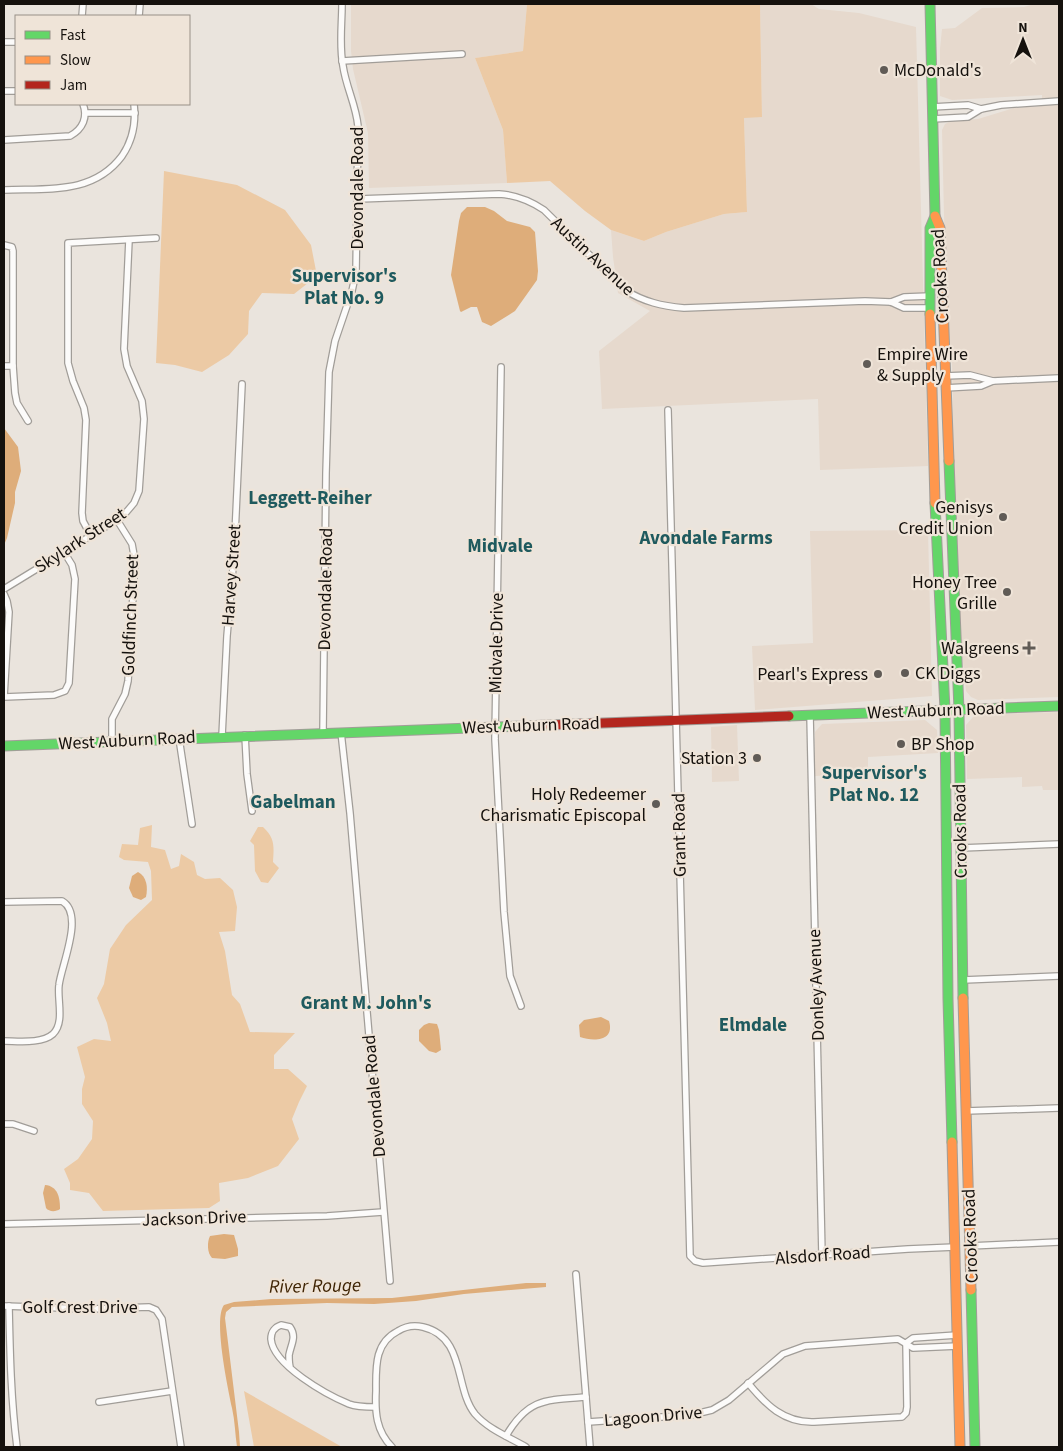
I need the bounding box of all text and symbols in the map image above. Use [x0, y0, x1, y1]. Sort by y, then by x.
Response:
legend [15, 15, 190, 105]
north arrow [998, 15, 1048, 65]
text: N [1018, 18, 1028, 38]
text: Fast [60, 25, 86, 46]
text: Slow [60, 50, 91, 71]
place label: McDonald's [894, 58, 981, 83]
marker: McDonald's [878, 64, 890, 76]
text: Jam [60, 75, 87, 96]
street label: Devondale Road [345, 127, 370, 249]
street label: Austin Avenue [545, 211, 640, 302]
street label: Crooks Road [926, 228, 955, 324]
district label: Supervisor's Plat No. 9 [291, 263, 397, 312]
place label: Empire Wire & Supply [877, 342, 968, 388]
marker: Empire Wire & Supply [861, 358, 873, 370]
district label: Leggett-Reiher [248, 485, 372, 512]
place label: Genisys Credit Union [898, 495, 993, 541]
street label: Skylark Street [30, 501, 131, 579]
marker: Genisys Credit Union [997, 511, 1009, 523]
street label: Harvey Street [215, 523, 248, 627]
district label: Avondale Farms [638, 525, 773, 552]
street label: Devondale Road [312, 527, 339, 651]
district label: Midvale [467, 533, 533, 560]
street label: Goldfinch Street [116, 554, 145, 676]
place label: Honey Tree Grille [912, 570, 997, 616]
marker: Honey Tree Grille [1001, 586, 1013, 598]
street label: Midvale Drive [483, 592, 510, 694]
place label: Walgreens [941, 636, 1019, 661]
marker: Walgreens [1023, 642, 1035, 654]
place label: CK Diggs [915, 661, 980, 686]
place label: Pearl's Express [757, 662, 868, 687]
marker: CK Diggs [899, 667, 911, 679]
marker: Pearl's Express [872, 668, 884, 680]
street label: West Auburn Road [867, 696, 1005, 725]
street label: West Auburn Road [462, 711, 600, 740]
street label: West Auburn Road [58, 724, 196, 757]
place label: BP Shop [911, 732, 975, 757]
marker: BP Shop [895, 738, 907, 750]
place label: Station 3 [681, 746, 747, 771]
marker: Station 3 [751, 752, 763, 764]
district label: Supervisor's Plat No. 12 [821, 760, 927, 809]
place label: Holy Redeemer Charismatic Episcopal [480, 782, 647, 828]
street label: Crooks Road [947, 784, 974, 878]
district label: Gabelman [250, 789, 336, 816]
street label: Grant Road [666, 793, 693, 877]
marker: Holy Redeemer Charismatic Episcopal [650, 798, 662, 810]
street label: Donley Avenue [802, 929, 831, 1041]
district label: Grant M. John's [301, 990, 431, 1017]
district label: Elmdale [719, 1012, 787, 1039]
street label: Devondale Road [357, 1034, 392, 1158]
street label: Crooks Road [956, 1188, 985, 1284]
street label: Jackson Drive [141, 1204, 247, 1233]
street label: Alsdorf Road [775, 1240, 871, 1271]
water label: River Rouge [269, 1272, 361, 1301]
street label: Golf Crest Drive [22, 1295, 138, 1320]
street label: Lagoon Drive [603, 1400, 703, 1433]

